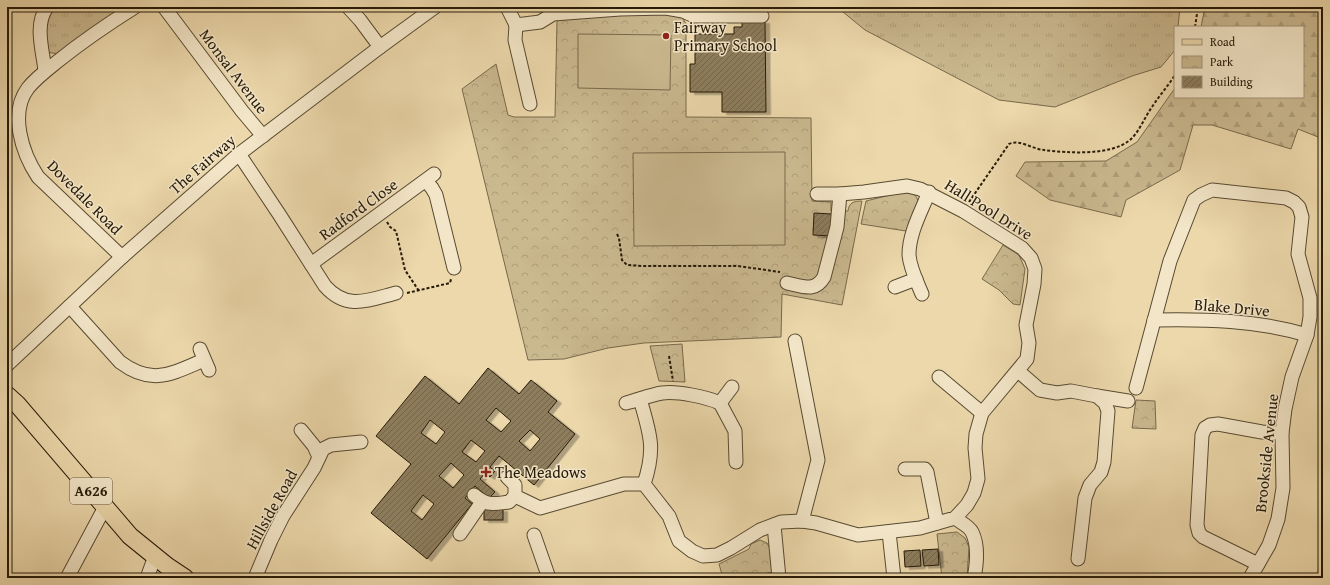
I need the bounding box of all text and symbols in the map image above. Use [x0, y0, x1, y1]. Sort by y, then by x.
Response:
place label: Fairway Primary School [674, 15, 777, 57]
street label: Monsal Avenue [194, 23, 274, 119]
legend [1174, 26, 1304, 98]
marker: Fairway Primary School [661, 31, 671, 41]
text: Road [1210, 33, 1236, 50]
text: Park [1210, 53, 1234, 70]
text: Building [1210, 73, 1253, 90]
street label: The Fairway [163, 128, 241, 200]
street label: Dovedale Road [42, 154, 128, 240]
street label: Radford Close [314, 172, 402, 246]
street label: Hall Pool Drive [940, 172, 1038, 246]
street label: Blake Drive [1193, 292, 1271, 322]
street label: Brookside Avenue [1248, 392, 1284, 514]
place label: The Meadows [495, 460, 586, 484]
street label: Hillside Road [239, 464, 303, 553]
marker: The Meadows [480, 466, 492, 478]
road number: A626 [70, 478, 112, 504]

